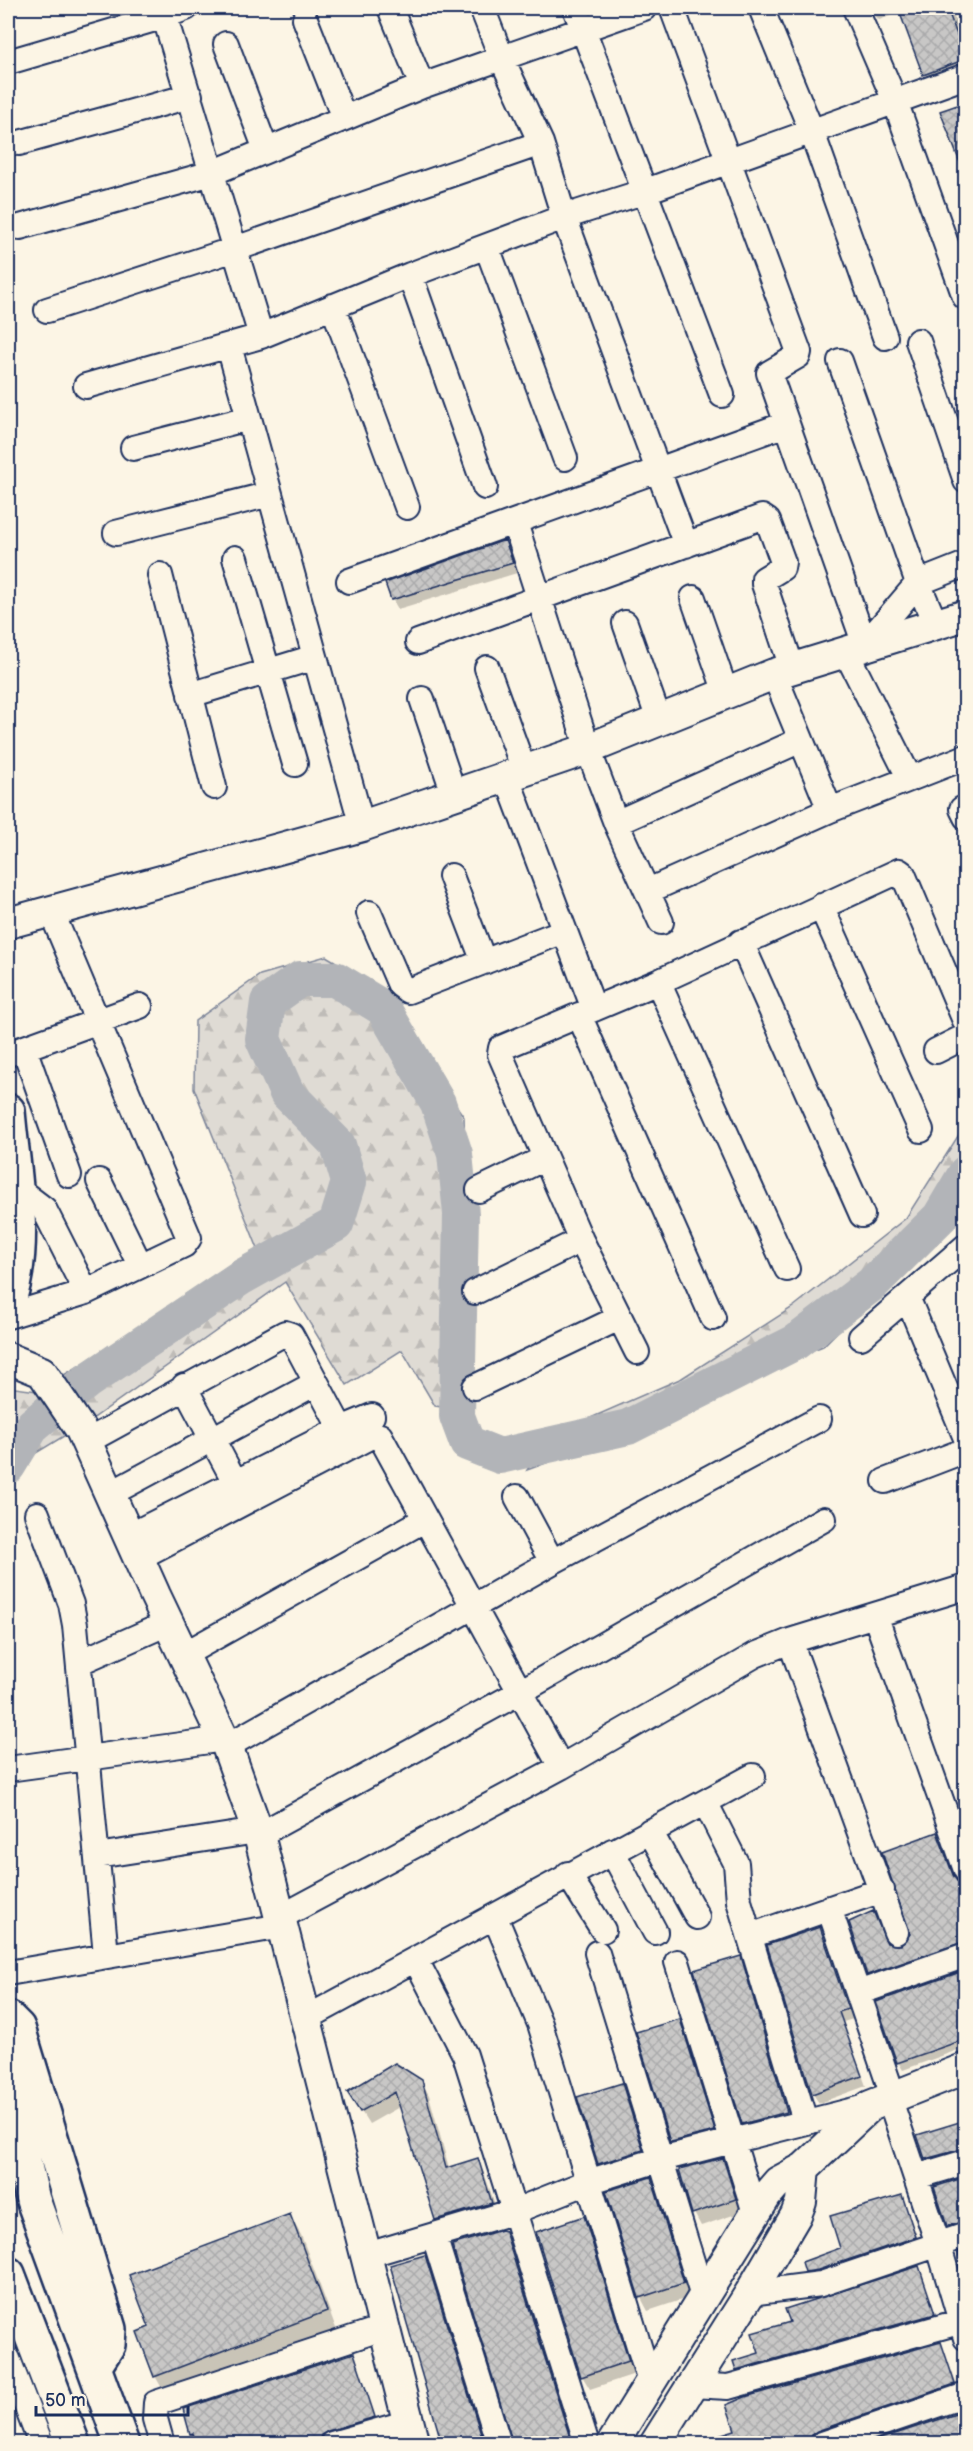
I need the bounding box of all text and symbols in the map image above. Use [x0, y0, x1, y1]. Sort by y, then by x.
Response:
scale bar [36, 2379, 188, 2417]
text: 50 m [45, 2390, 86, 2411]

